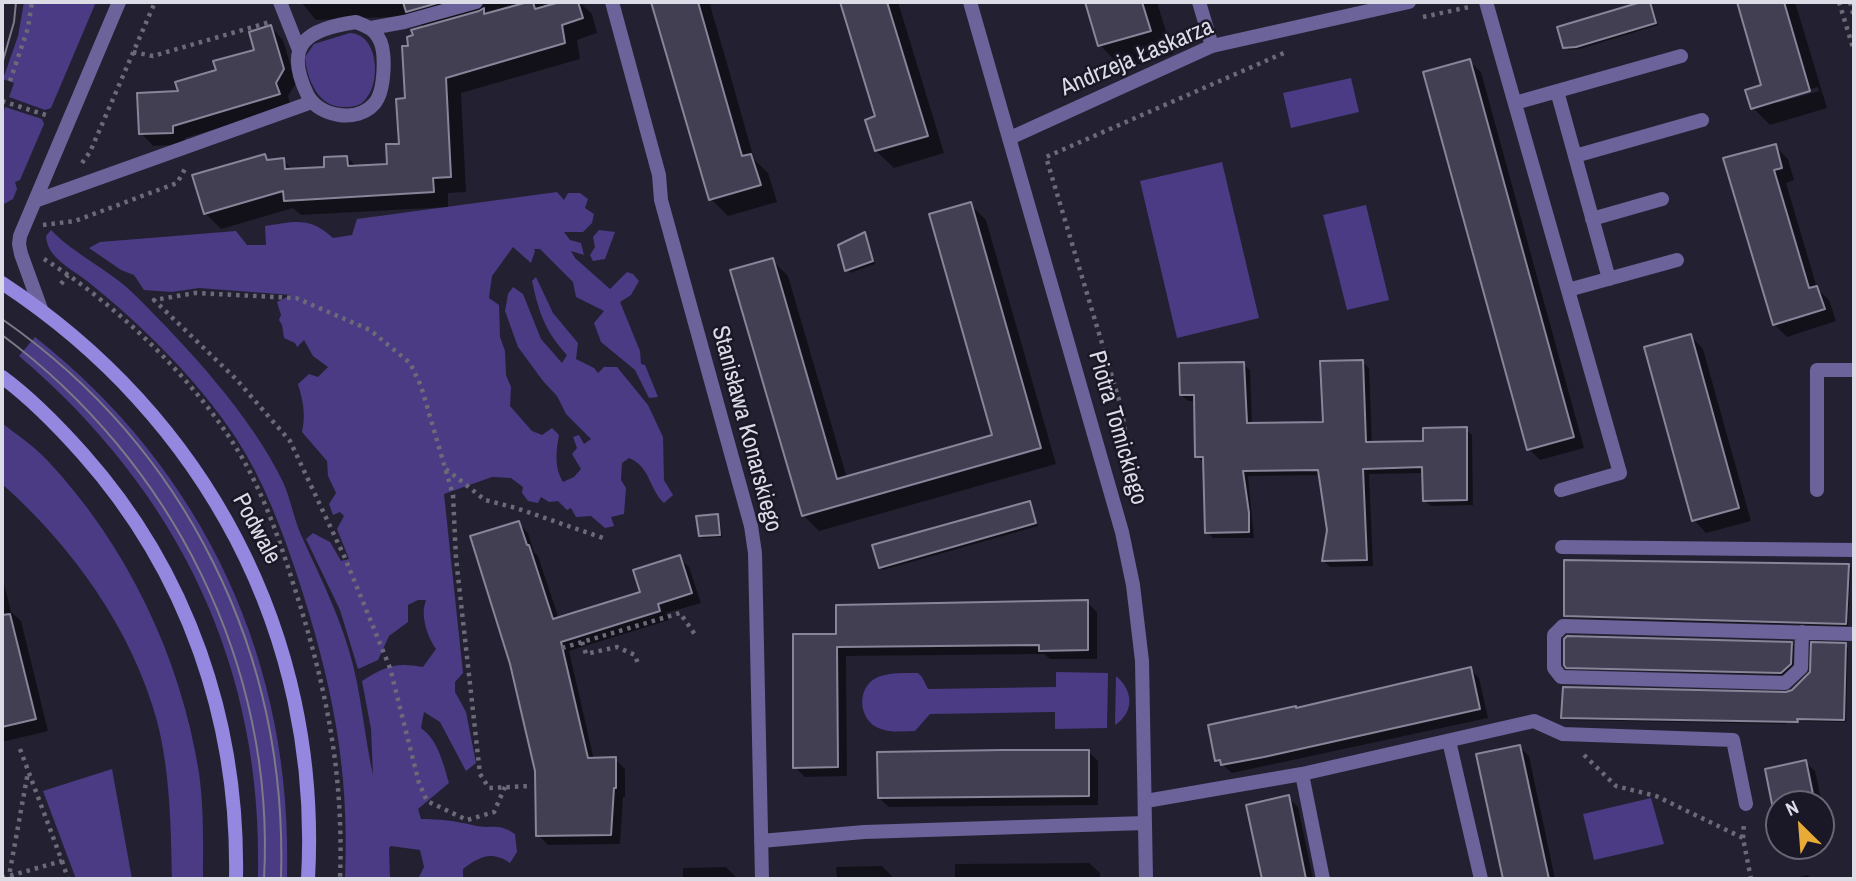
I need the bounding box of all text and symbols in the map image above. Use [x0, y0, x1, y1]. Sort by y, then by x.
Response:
street label: Andrzeja Łaskarza [1056, 13, 1218, 103]
street label: Stanisława Konarskiego [705, 323, 787, 535]
street label: Piotra Tomickiego [1081, 348, 1153, 508]
street label: Podwale [226, 489, 286, 569]
north arrow [1765, 790, 1835, 860]
text: N [1781, 794, 1803, 822]

